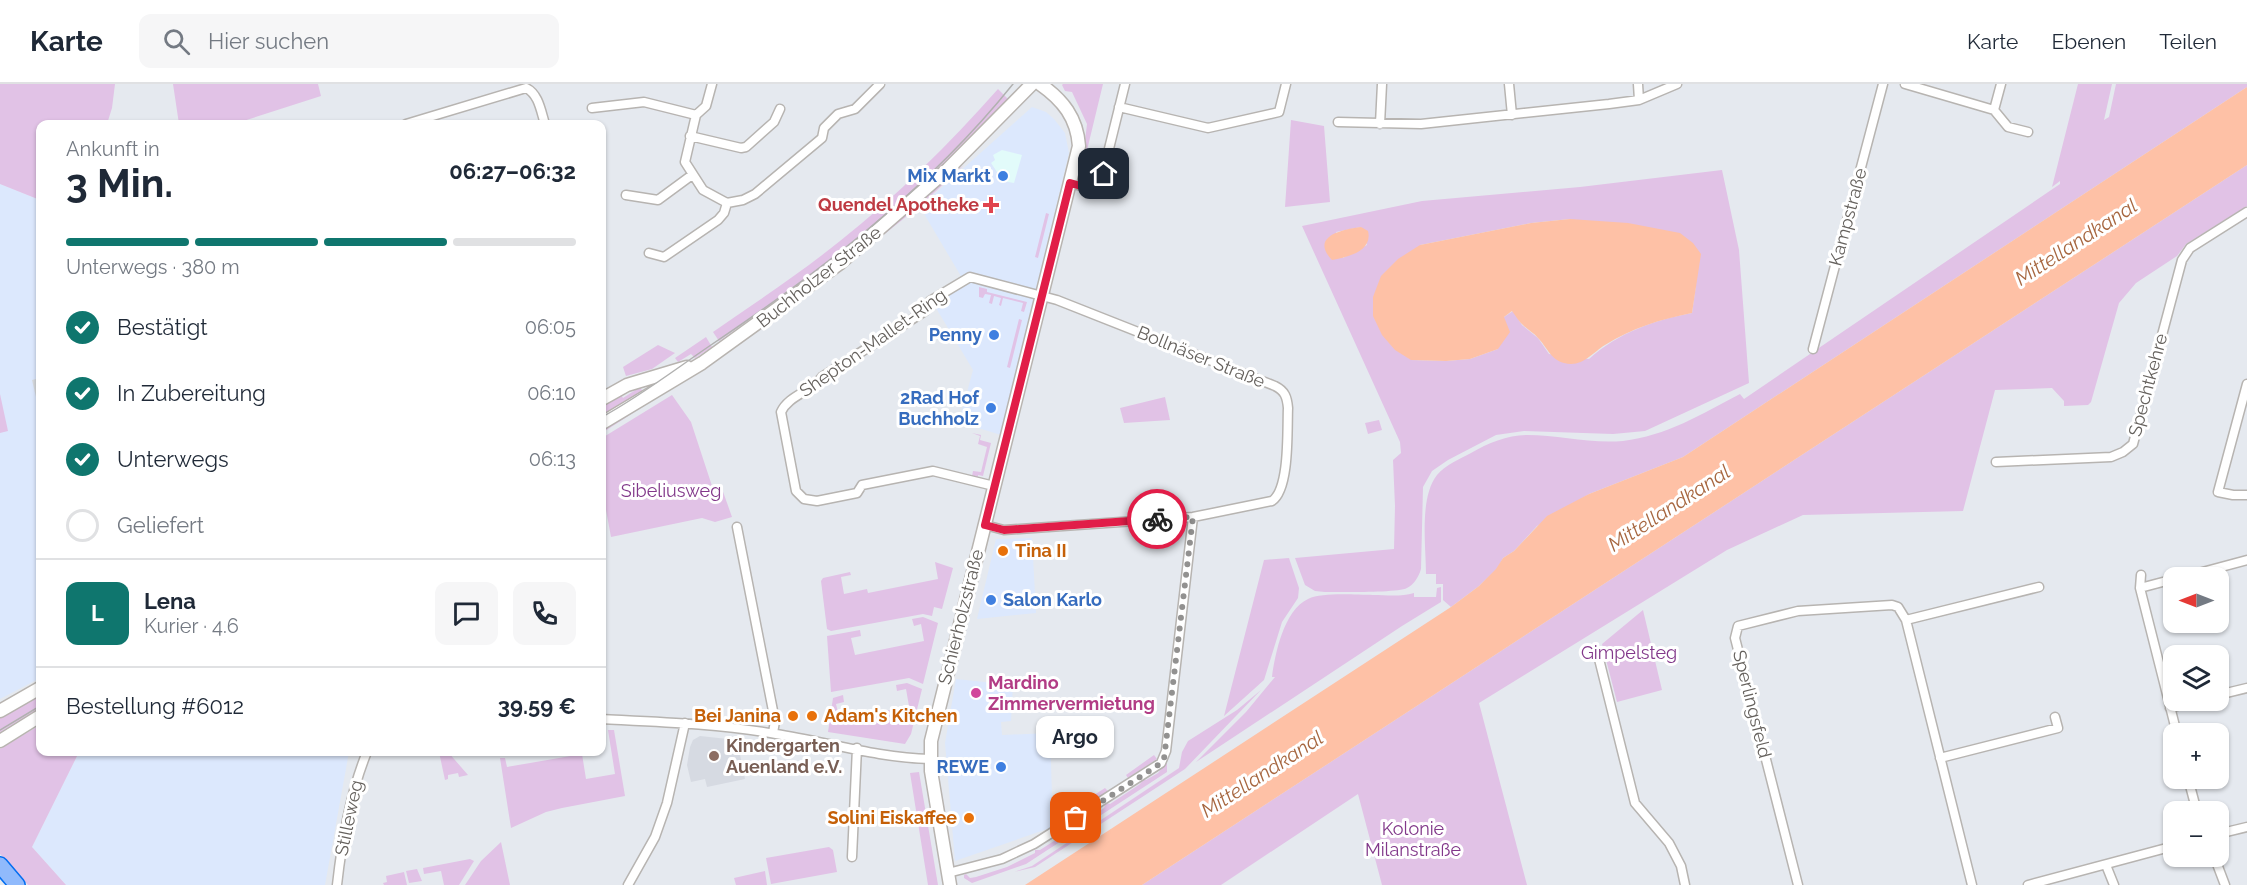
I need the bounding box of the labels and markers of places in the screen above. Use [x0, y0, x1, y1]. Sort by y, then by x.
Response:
pin [1078, 148, 1129, 199]
place label: Mix Markt [907, 165, 991, 186]
marker: Mix Markt [996, 169, 1010, 183]
place label: Quendel Apotheke [818, 194, 979, 215]
marker: Quendel Apotheke [984, 198, 998, 212]
place label: Penny [929, 324, 982, 345]
marker: Penny [987, 328, 1001, 342]
place label: 2Rad Hof Buchholz [898, 387, 980, 429]
marker: 2Rad Hof Buchholz [984, 401, 998, 415]
place label: Tina II [1015, 540, 1067, 561]
marker: Tina II [996, 544, 1010, 558]
place label: Salon Karlo [1003, 589, 1102, 610]
marker: Salon Karlo [984, 593, 998, 607]
place label: Mardino Zimmervermietung [988, 672, 1155, 714]
marker: Mardino Zimmervermietung [969, 686, 983, 700]
place label: Bei Janina [694, 705, 781, 726]
place label: Adam's Kitchen [824, 705, 958, 726]
marker: Bei Janina [786, 709, 800, 723]
marker: Adam's Kitchen [805, 709, 819, 723]
callout: Argo [1037, 716, 1115, 758]
place label: Kindergarten Auenland e.V. [726, 735, 842, 777]
marker: Kindergarten Auenland e.V. [707, 749, 721, 763]
place label: REWE [936, 756, 989, 777]
marker: REWE [994, 760, 1008, 774]
pin [1050, 792, 1101, 843]
place label: Solini Eiskaffee [827, 807, 957, 828]
marker: Solini Eiskaffee [962, 811, 976, 825]

